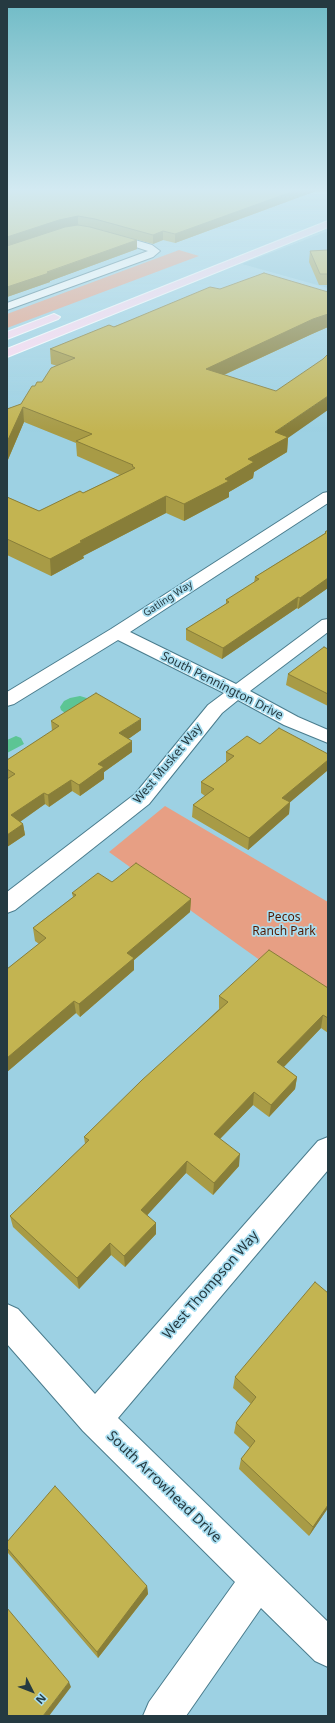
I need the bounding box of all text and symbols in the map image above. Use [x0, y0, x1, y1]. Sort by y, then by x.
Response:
street label: Gatling Way [141, 579, 195, 619]
street label: South Pennington Drive [159, 649, 285, 723]
street label: West Musket Way [131, 721, 205, 807]
park label: Pecos Ranch Park [252, 911, 316, 939]
street label: West Thompson Way [159, 1227, 263, 1343]
street label: South Arrowhead Drive [103, 1428, 225, 1546]
north arrow [12, 1671, 52, 1711]
text: N [33, 1691, 50, 1708]

